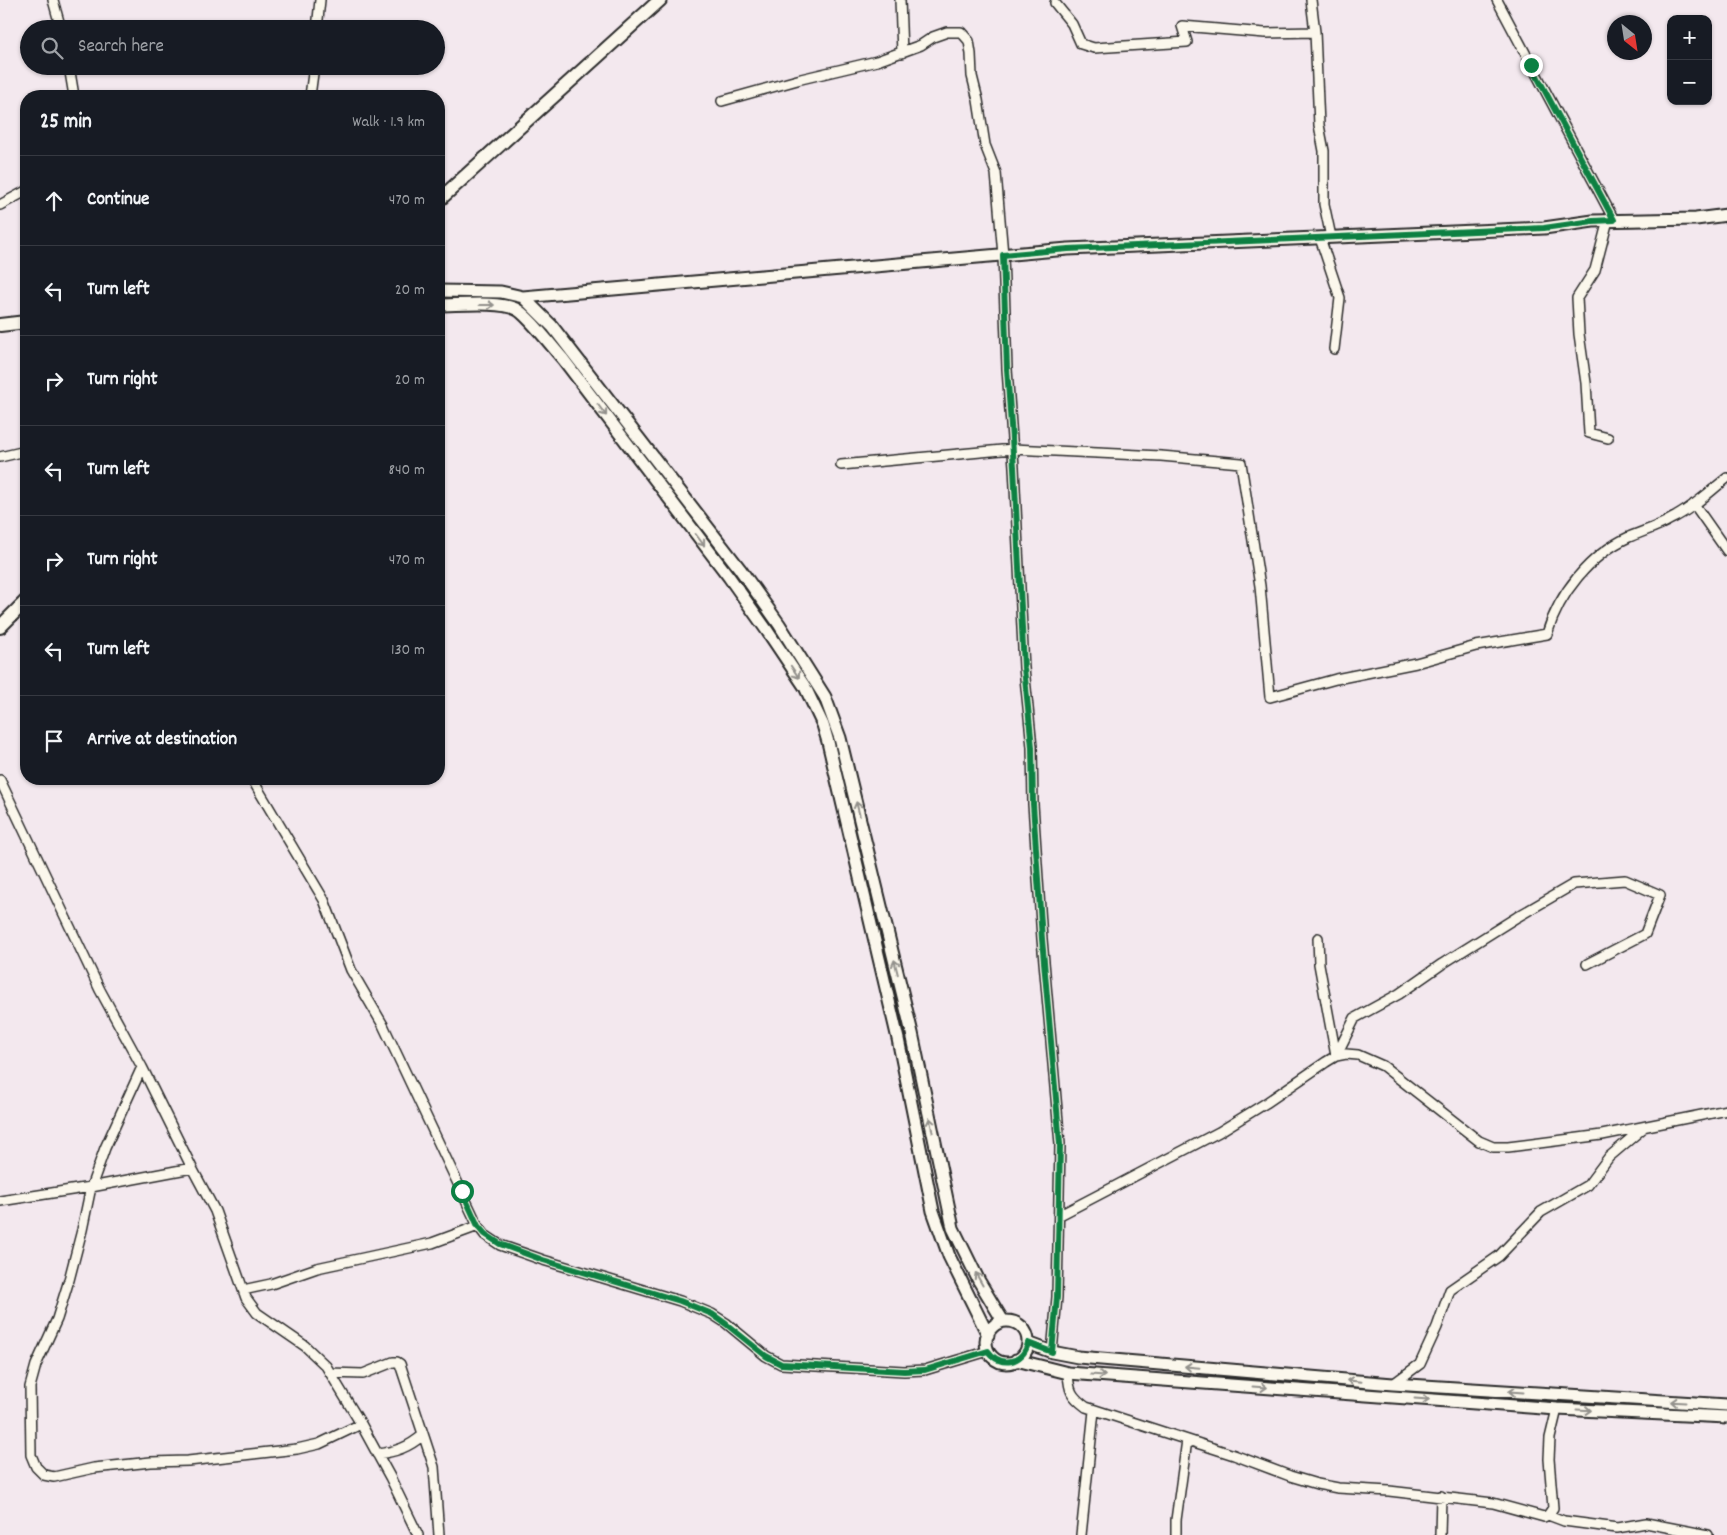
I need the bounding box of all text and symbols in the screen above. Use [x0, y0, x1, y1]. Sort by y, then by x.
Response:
north arrow [1607, 15, 1652, 60]
map controls [1667, 15, 1712, 105]
button: + [1667, 15, 1712, 60]
search box [20, 20, 445, 75]
icon: search [38, 34, 66, 62]
text: Search here [78, 34, 164, 61]
route end [1520, 54, 1543, 77]
button: − [1667, 60, 1712, 105]
text: 25 min [40, 108, 92, 138]
text: Walk · 1.9 km [352, 111, 425, 134]
icon: ahead [40, 187, 68, 215]
text: Continue [87, 187, 149, 214]
text: 470 m [389, 189, 425, 212]
icon: left [40, 277, 68, 305]
text: Turn left [87, 277, 150, 304]
text: 20 m [395, 279, 425, 302]
one-way arrow [479, 300, 495, 310]
icon: right [40, 367, 68, 395]
text: Turn right [87, 367, 158, 394]
text: 20 m [395, 369, 425, 392]
one-way arrow [597, 403, 607, 417]
icon: left [40, 457, 68, 485]
text: Turn left [87, 457, 150, 484]
text: 840 m [389, 459, 425, 482]
one-way arrow [695, 533, 706, 546]
icon: right [40, 547, 68, 575]
text: Turn right [87, 547, 158, 574]
text: 470 m [389, 549, 425, 572]
icon: left [40, 637, 68, 665]
text: Turn left [87, 637, 150, 664]
text: 130 m [391, 639, 425, 662]
one-way arrow [790, 664, 800, 678]
icon: arrive [40, 727, 68, 755]
text: Arrive at destination [87, 727, 237, 754]
one-way arrow [853, 801, 862, 817]
one-way arrow [891, 959, 900, 975]
one-way arrow [926, 1118, 935, 1134]
route start [451, 1180, 474, 1203]
one-way arrow [974, 1272, 984, 1287]
one-way arrow [1184, 1362, 1200, 1372]
one-way arrow [1090, 1370, 1106, 1379]
one-way arrow [1346, 1376, 1362, 1386]
one-way arrow [1252, 1382, 1268, 1391]
one-way arrow [1508, 1388, 1524, 1397]
one-way arrow [1414, 1394, 1430, 1404]
one-way arrow [1671, 1398, 1687, 1407]
one-way arrow [1576, 1406, 1592, 1415]

